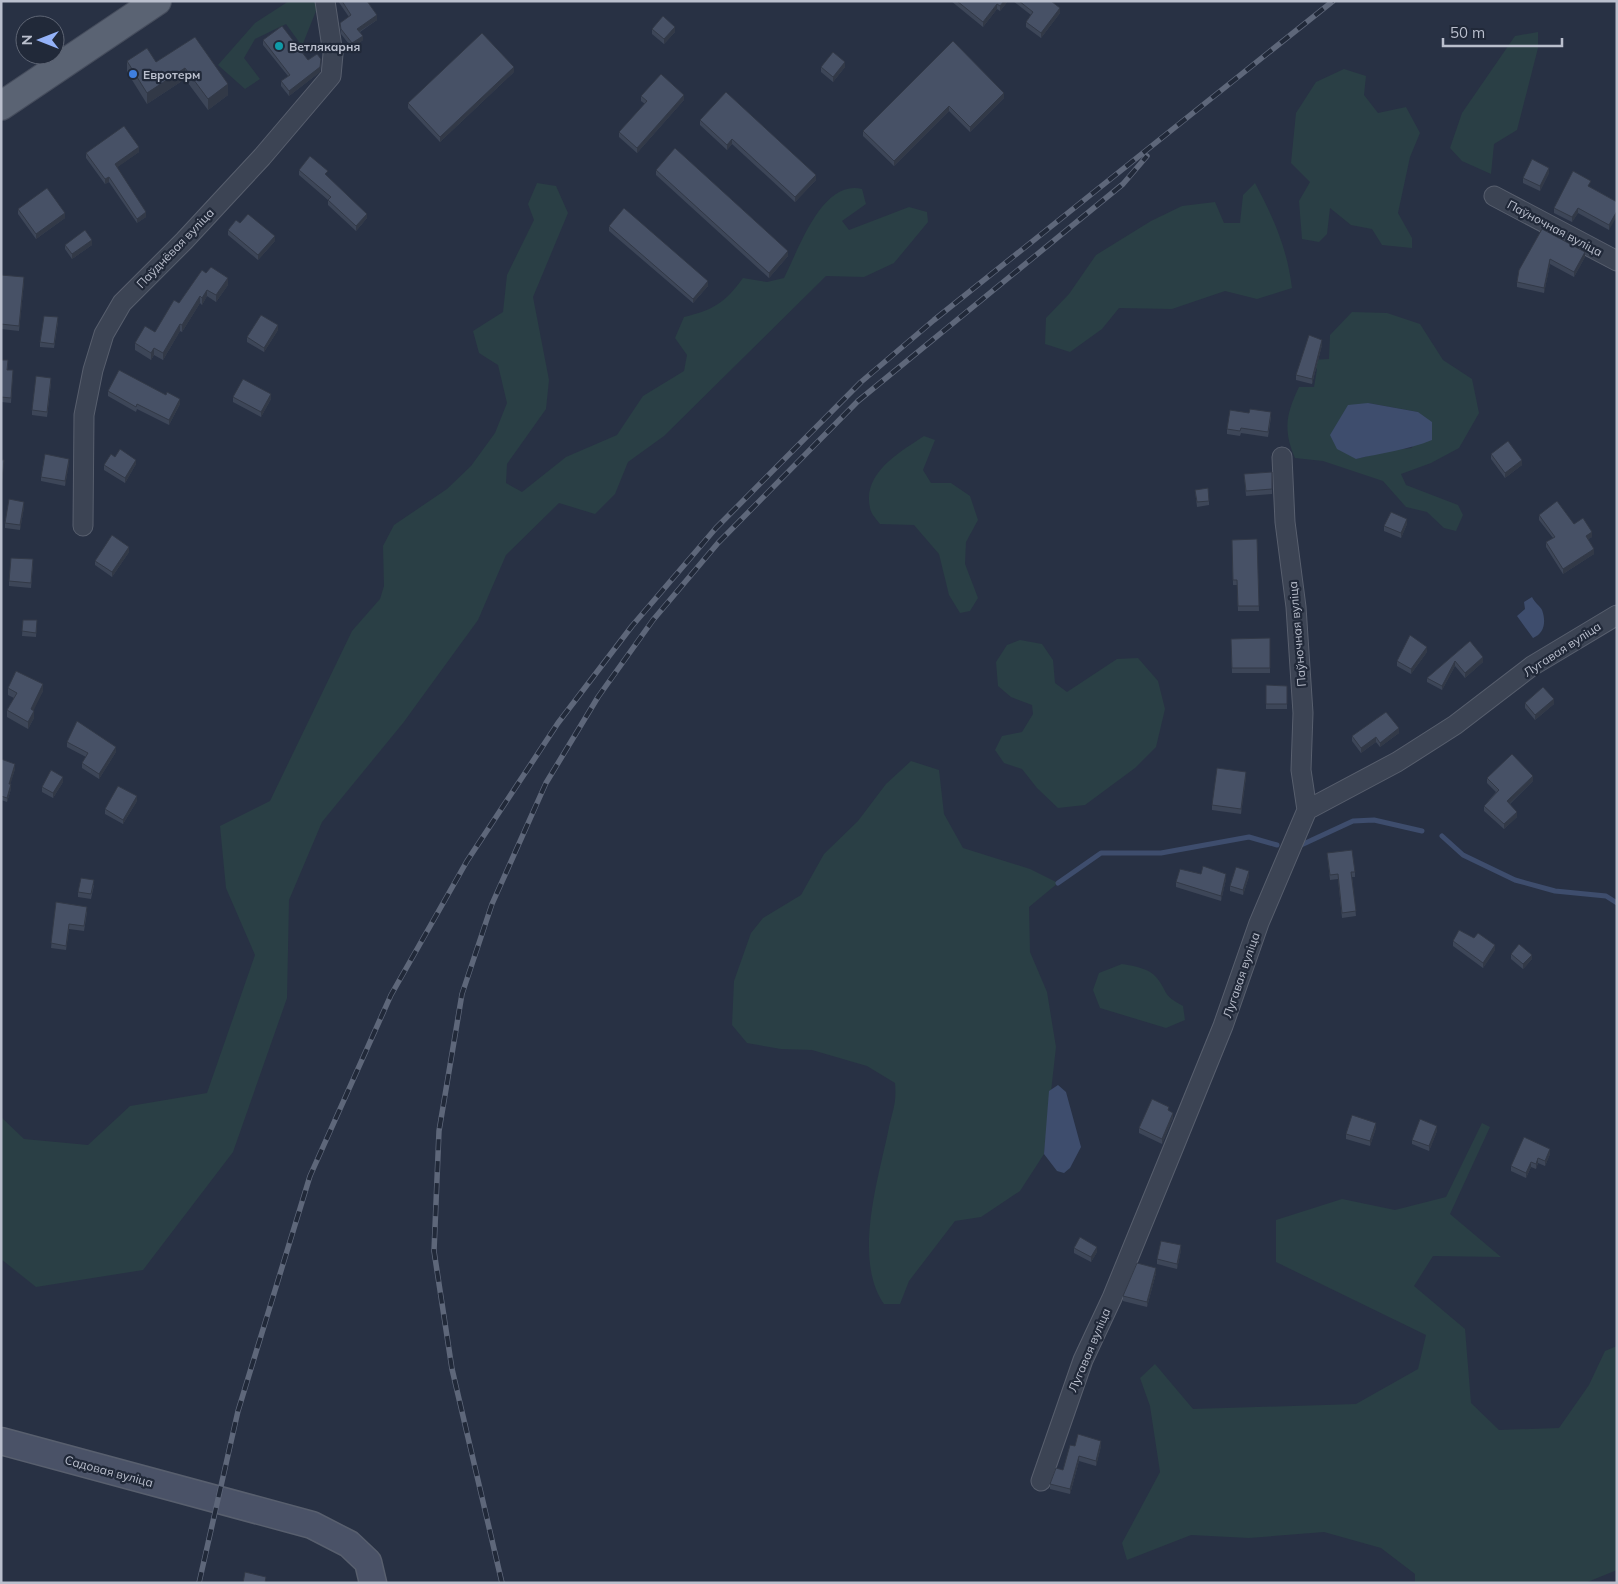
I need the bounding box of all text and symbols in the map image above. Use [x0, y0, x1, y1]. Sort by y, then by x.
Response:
north arrow [15, 15, 65, 65]
scale bar [1443, 15, 1562, 47]
text: 50 m [1450, 23, 1485, 42]
text: N [18, 35, 36, 45]
place label: Ветлякарня [289, 39, 360, 54]
marker: Ветлякарня [273, 40, 285, 52]
place label: Евротерм [143, 67, 200, 82]
marker: Евротерм [127, 68, 139, 80]
street label: Паўночная вуліца [1505, 197, 1605, 259]
street label: Паўднёвая вуліца [133, 205, 217, 291]
street label: Паўночная вуліца [1285, 581, 1309, 687]
street label: Лугавая вуліца [1520, 618, 1604, 680]
street label: Лугавая вуліца [1219, 930, 1263, 1020]
street label: Лугавая вуліца [1065, 1306, 1113, 1394]
street label: Садовая вуліца [63, 1452, 155, 1490]

